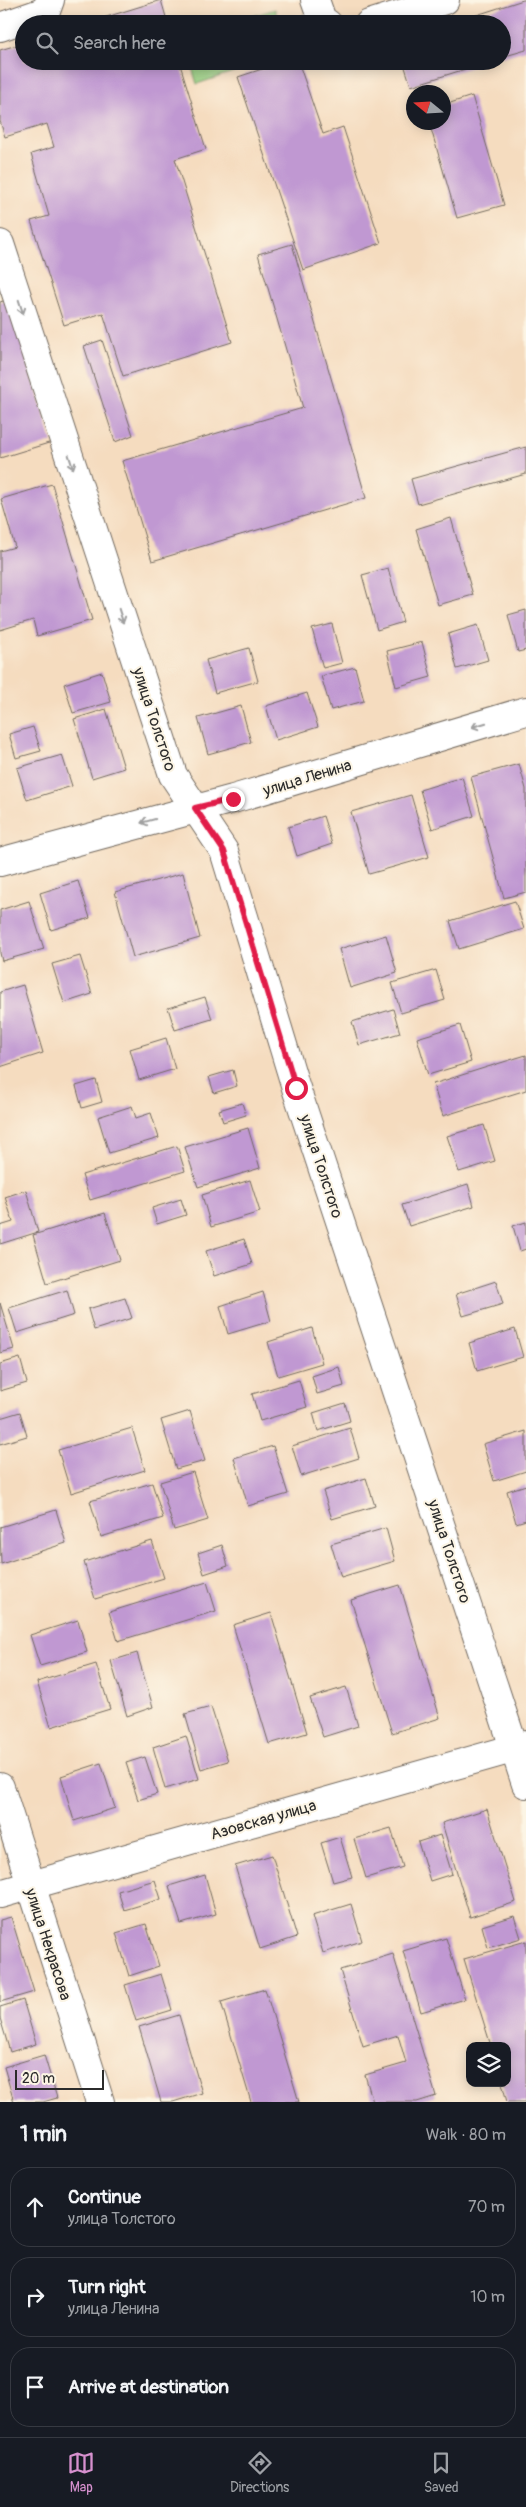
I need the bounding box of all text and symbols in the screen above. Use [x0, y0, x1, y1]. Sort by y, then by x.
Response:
search box [15, 15, 511, 70]
icon: search [33, 29, 61, 57]
text: Search here [73, 31, 166, 55]
north arrow [406, 85, 451, 130]
one-way arrow [16, 299, 26, 315]
one-way arrow [67, 453, 76, 469]
one-way arrow [117, 608, 127, 624]
street label: улица Толстого [128, 664, 180, 774]
one-way arrow [472, 720, 488, 730]
street label: улица Ленина [260, 755, 354, 801]
route end [222, 788, 245, 811]
one-way arrow [141, 817, 157, 826]
route start [285, 1077, 308, 1100]
street label: улица Толстого [295, 1111, 347, 1221]
street label: улица Толстого [423, 1496, 475, 1606]
street label: Азовская улица [208, 1795, 319, 1845]
street label: улица Некрасова [20, 1885, 76, 2003]
map controls [466, 2042, 511, 2087]
button: layers [466, 2042, 511, 2087]
scale bar [15, 2067, 104, 2090]
text: 20 m [22, 2070, 55, 2087]
text: 1 min [20, 2121, 67, 2148]
text: Walk · 80 m [426, 2125, 506, 2145]
text: Continue [68, 2185, 141, 2209]
icon: ahead [21, 2193, 49, 2221]
text: 70 m [468, 2197, 505, 2217]
text: улица Толстого [68, 2209, 176, 2229]
text: Turn right [68, 2275, 146, 2299]
icon: right [21, 2283, 49, 2311]
text: 10 m [470, 2287, 505, 2307]
text: улица Ленина [68, 2299, 159, 2319]
icon: arrive [21, 2373, 49, 2401]
text: Arrive at destination [68, 2375, 229, 2399]
tab: Map [67, 2449, 95, 2496]
tab: Directions [230, 2449, 289, 2496]
tab: Saved [424, 2449, 459, 2496]

